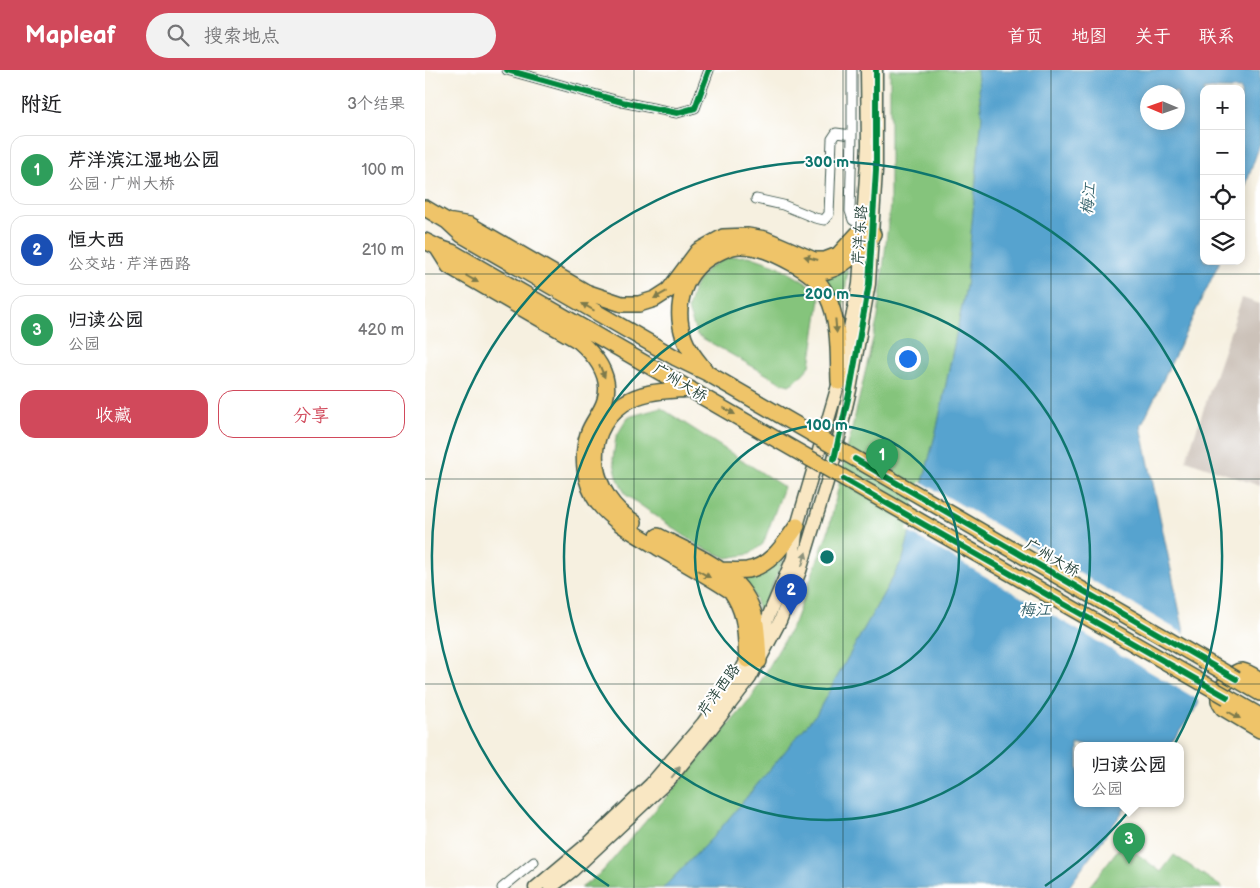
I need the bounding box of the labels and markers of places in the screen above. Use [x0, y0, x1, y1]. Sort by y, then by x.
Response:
pin: 1 [866, 439, 898, 480]
centre of rings [818, 548, 836, 566]
pin: 2 [775, 574, 807, 615]
pin: 3 [1113, 823, 1145, 864]

